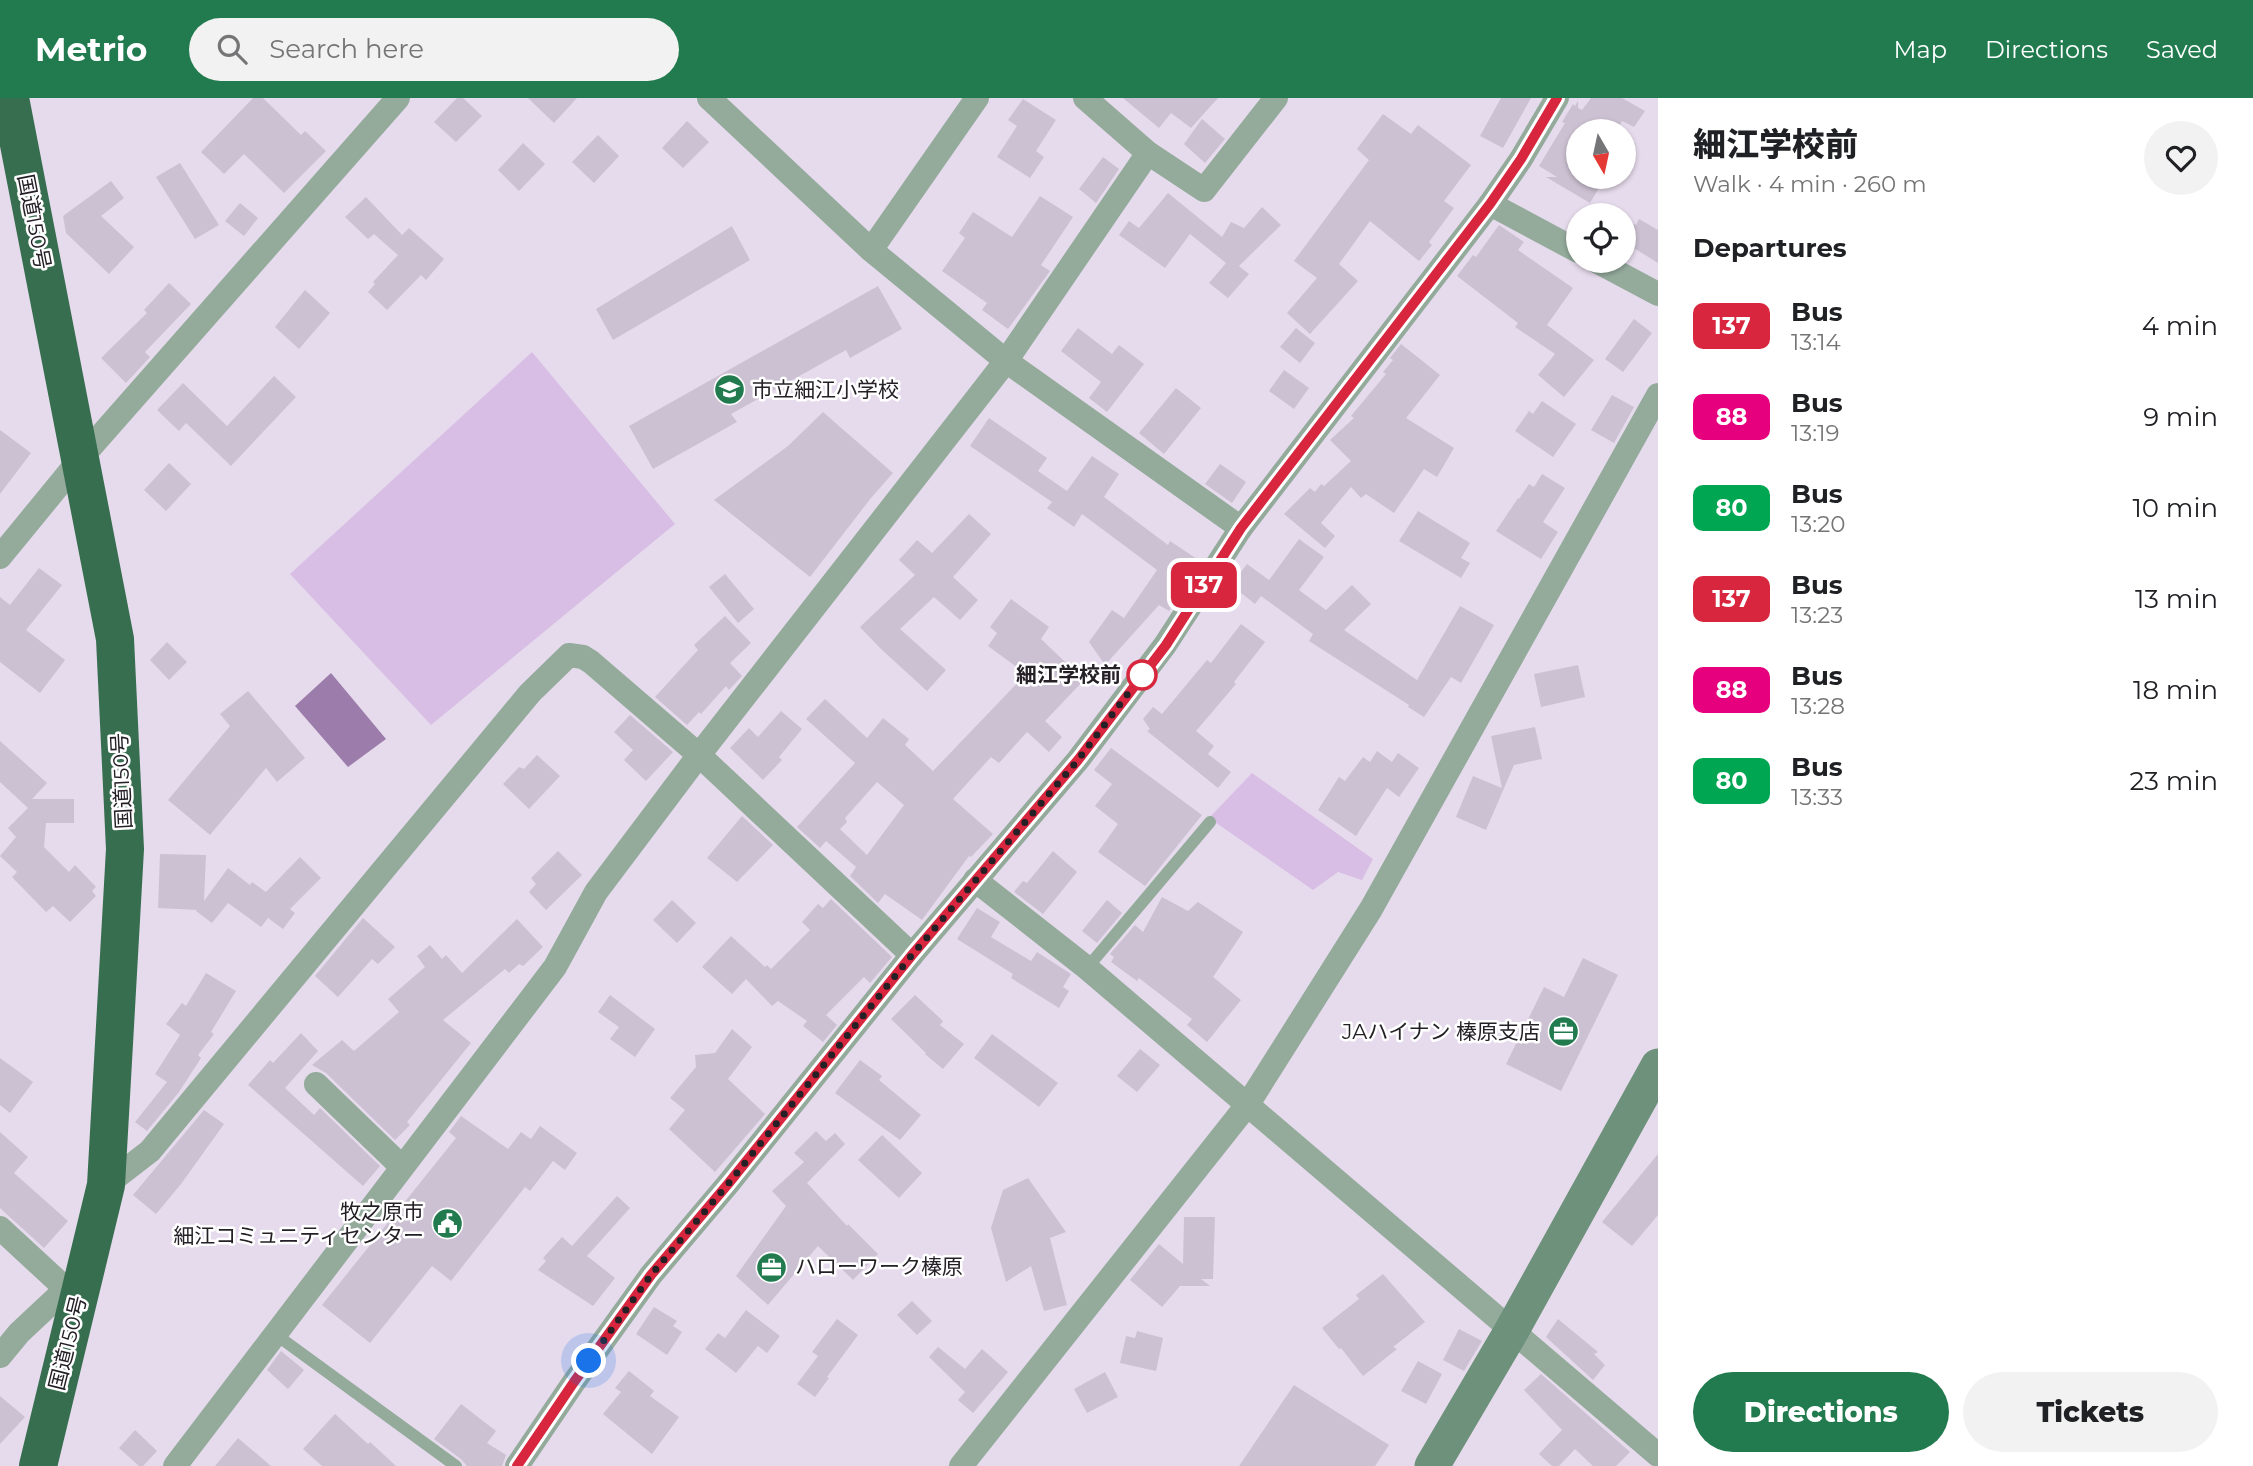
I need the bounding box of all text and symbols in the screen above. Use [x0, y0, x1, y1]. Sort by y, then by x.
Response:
search box [189, 18, 679, 81]
text: Metrio [35, 29, 147, 69]
icon: search [213, 30, 251, 68]
text: Search here [269, 33, 424, 65]
text: Map [1894, 35, 1947, 64]
text: Directions [1985, 35, 2108, 64]
text: Saved [2146, 35, 2218, 64]
north arrow [1566, 119, 1636, 189]
map controls [1566, 119, 1636, 273]
button: heart [2144, 121, 2218, 195]
text: 細江学校前 [1693, 124, 1858, 164]
text: Walk · 4 min · 260 m [1693, 170, 1927, 198]
street label: 国道150号 [13, 172, 56, 272]
button: locate [1566, 203, 1636, 273]
text: Departures [1693, 232, 1847, 264]
text: Bus [1791, 296, 1843, 328]
text: 4 min [2142, 310, 2218, 342]
text: 137 [1712, 311, 1751, 340]
text: 13:14 [1791, 328, 1841, 356]
school or university icon: 市立細江小学校 [712, 373, 746, 407]
place label: 市立細江小学校 [752, 377, 899, 402]
text: Bus [1791, 387, 1843, 419]
text: 9 min [2143, 401, 2218, 433]
text: 88 [1716, 402, 1747, 431]
text: 13:19 [1791, 419, 1839, 447]
text: Bus [1791, 478, 1843, 510]
text: 10 min [2132, 492, 2218, 524]
text: 80 [1715, 493, 1748, 522]
text: 13:20 [1791, 510, 1845, 538]
line badge: 137 [1164, 562, 1244, 608]
text: Bus [1791, 569, 1843, 601]
text: 137 [1185, 570, 1223, 599]
text: 13 min [2135, 583, 2218, 615]
text: 137 [1712, 584, 1751, 613]
text: 13:23 [1791, 601, 1843, 629]
marker: 細江学校前 [1127, 660, 1157, 690]
text: Bus [1791, 660, 1843, 692]
place label: 細江学校前 [1016, 662, 1121, 687]
text: 18 min [2133, 674, 2218, 706]
text: 88 [1716, 675, 1747, 704]
text: 13:28 [1791, 692, 1845, 720]
street label: 国道150号 [106, 732, 137, 830]
text: Bus [1791, 751, 1843, 783]
text: 23 min [2130, 765, 2218, 797]
text: 80 [1715, 766, 1748, 795]
text: 13:33 [1791, 783, 1843, 811]
office icon: JAハイナン 榛原支店 [1546, 1015, 1580, 1049]
place label: JAハイナン 榛原支店 [1341, 1019, 1540, 1044]
place label: 牧之原市 細江コミュニティセンター [173, 1199, 424, 1248]
public building icon: 牧之原市 細江コミュニティセンター [430, 1207, 464, 1241]
office icon: ハローワーク榛原 [755, 1250, 789, 1284]
place label: ハローワーク榛原 [795, 1254, 963, 1279]
street label: 国道150号 [44, 1293, 91, 1393]
your location [571, 1343, 606, 1378]
button: Directions [1693, 1372, 1949, 1452]
button: Tickets [1963, 1372, 2218, 1452]

